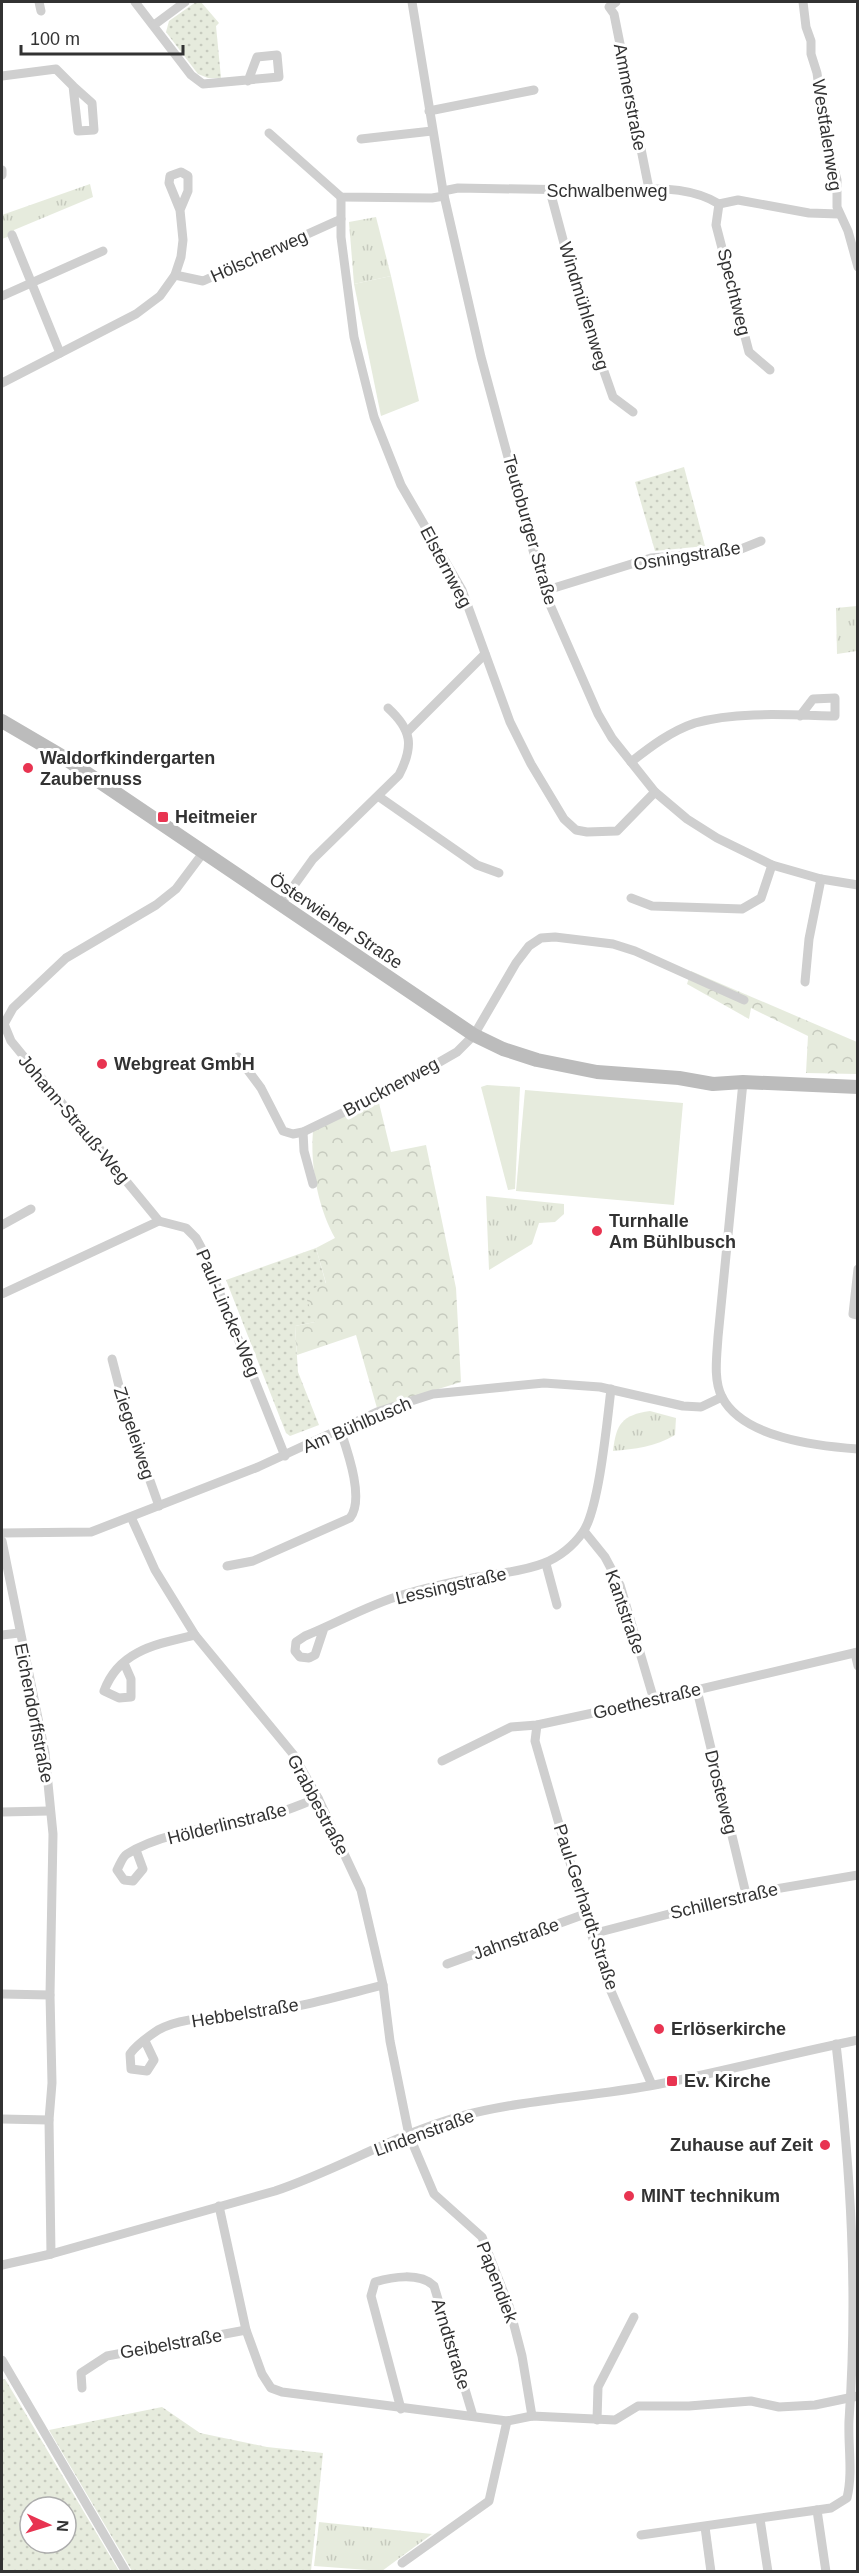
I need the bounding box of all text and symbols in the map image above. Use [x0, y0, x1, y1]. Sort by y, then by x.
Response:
scale bar [21, 18, 183, 56]
text: 100 m [30, 29, 80, 49]
street label: Ammerstraße [610, 42, 650, 152]
street label: Westfalenweg [808, 78, 846, 192]
street label: Schwalbenweg [546, 181, 668, 201]
street label: Hölscherweg [207, 226, 311, 286]
street label: Windmühlenweg [555, 239, 613, 373]
street label: Spechtweg [714, 246, 754, 338]
street label: Teutoburger Straße [499, 453, 561, 607]
street label: Elsternweg [416, 523, 476, 611]
street label: Osningstraße [632, 538, 742, 574]
place label: Waldorfkindergarten Zaubernuss [40, 748, 215, 789]
marker: Waldorfkindergarten Zaubernuss [21, 761, 35, 775]
place label: Heitmeier [175, 807, 257, 827]
marker: Heitmeier [156, 810, 170, 824]
street label: Österwieher Straße [266, 869, 406, 973]
street label: Johann-Strauß-Weg [14, 1051, 134, 1187]
place label: Webgreat GmbH [114, 1054, 255, 1074]
street label: Brucknerweg [340, 1054, 442, 1120]
marker: Webgreat GmbH [95, 1057, 109, 1071]
place label: Turnhalle Am Bühlbusch [609, 1211, 736, 1252]
marker: Turnhalle Am Bühlbusch [590, 1224, 604, 1238]
street label: Paul-Lincke-Weg [192, 1246, 264, 1380]
street label: Ziegeleiweg [110, 1384, 158, 1482]
street label: Am Bühlbusch [300, 1393, 414, 1457]
street label: Lessingstraße [394, 1564, 508, 1608]
street label: Kantstraße [601, 1567, 649, 1657]
street label: Eichendorffstraße [11, 1642, 57, 1784]
street label: Goethestraße [591, 1679, 703, 1723]
street label: Drosteweg [701, 1748, 741, 1836]
street label: Grabbestraße [283, 1751, 353, 1859]
street label: Hölderlinstraße [165, 1800, 289, 1848]
street label: Paul-Gerhardt-Straße [550, 1822, 622, 1992]
street label: Schillerstraße [668, 1879, 780, 1923]
street label: Jahnstraße [470, 1914, 562, 1964]
street label: Hebbelstraße [190, 1995, 300, 2031]
place label: Erlöserkirche [671, 2019, 786, 2039]
marker: Erlöserkirche [652, 2022, 666, 2036]
place label: Ev. Kirche [684, 2071, 771, 2091]
marker: Ev. Kirche [665, 2074, 679, 2088]
street label: Lindenstraße [371, 2106, 477, 2160]
place label: Zuhause auf Zeit [670, 2135, 813, 2155]
marker: Zuhause auf Zeit [818, 2138, 832, 2152]
place label: MINT technikum [641, 2186, 780, 2206]
marker: MINT technikum [622, 2189, 636, 2203]
street label: Papendiek [472, 2239, 522, 2326]
street label: Arndtstraße [428, 2296, 474, 2392]
street label: Geibelstraße [119, 2325, 223, 2363]
north arrow [18, 2495, 78, 2555]
text: N [54, 2520, 71, 2532]

